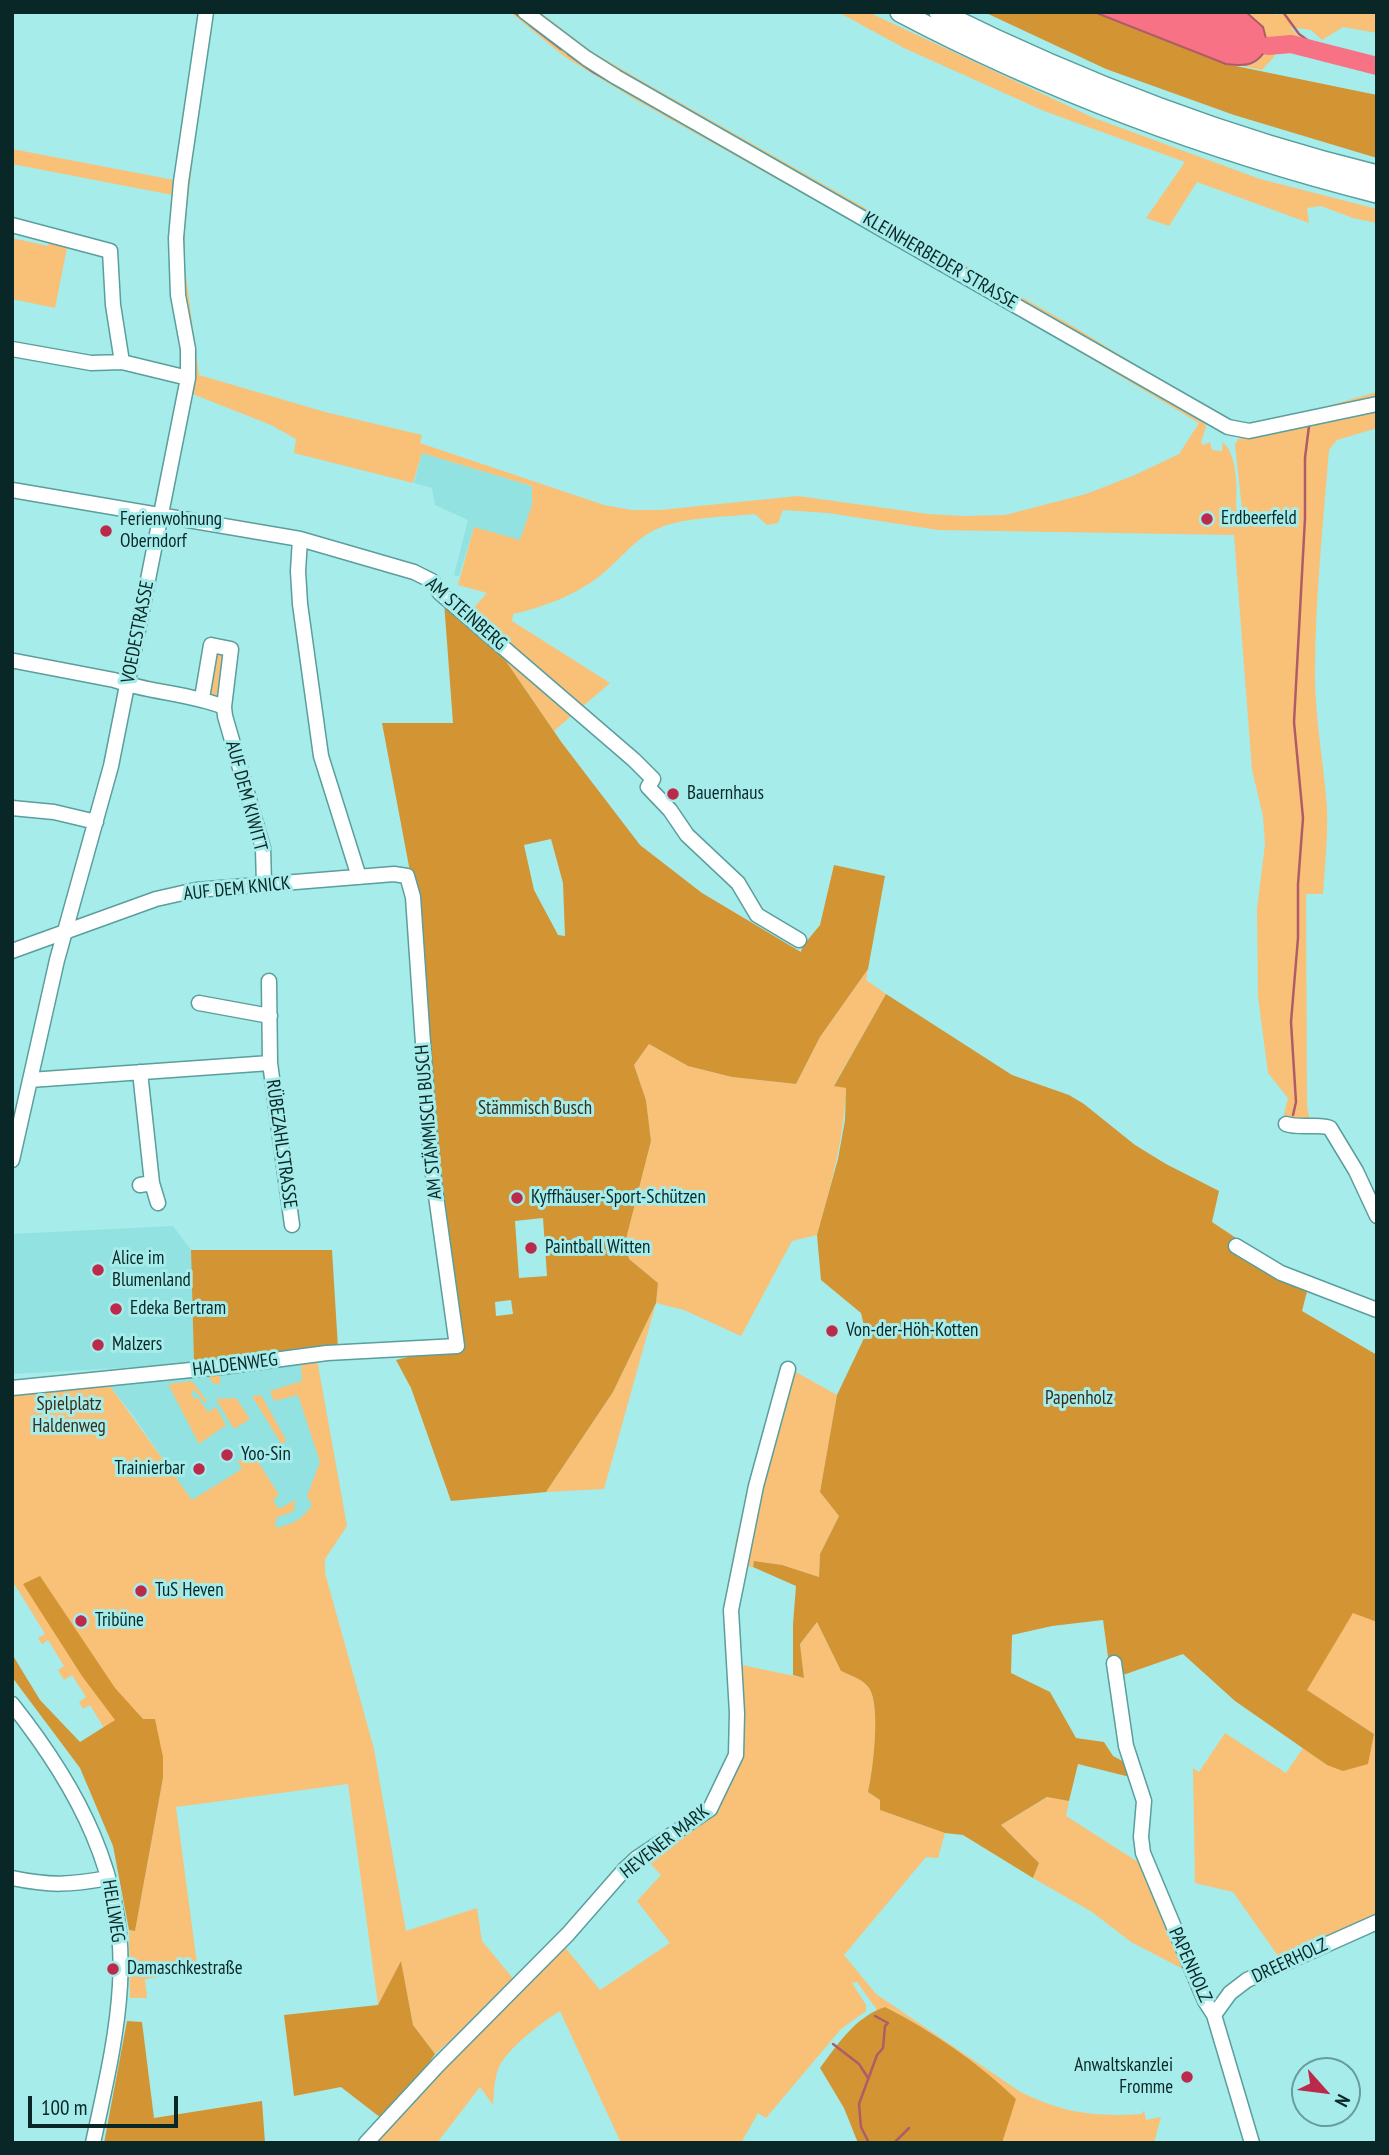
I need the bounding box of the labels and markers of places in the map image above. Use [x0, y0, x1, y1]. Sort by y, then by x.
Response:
place label: Erdbeerfeld [1221, 508, 1297, 530]
place label: Ferienwohnung Oberndorf [120, 509, 222, 553]
marker: Erdbeerfeld [1199, 511, 1215, 527]
marker: Ferienwohnung Oberndorf [98, 523, 114, 539]
place label: Bauernhaus [687, 783, 764, 805]
marker: Bauernhaus [665, 786, 681, 802]
place label: Kyffhäuser-Sport-Schützen [531, 1187, 706, 1209]
marker: Kyffhäuser-Sport-Schützen [509, 1190, 525, 1206]
place label: Paintball Witten [545, 1237, 650, 1259]
marker: Paintball Witten [523, 1240, 539, 1256]
place label: Alice im Blumenland [112, 1248, 191, 1292]
marker: Alice im Blumenland [90, 1262, 106, 1278]
place label: Edeka Bertram [130, 1298, 226, 1320]
marker: Edeka Bertram [108, 1301, 124, 1317]
place label: Von-der-Höh-Kotten [846, 1320, 978, 1342]
marker: Von-der-Höh-Kotten [824, 1323, 840, 1339]
place label: Malzers [112, 1334, 162, 1356]
marker: Malzers [90, 1337, 106, 1353]
place label: Yoo-Sin [241, 1444, 291, 1466]
marker: Yoo-Sin [219, 1447, 235, 1463]
place label: Trainierbar [115, 1458, 185, 1480]
marker: Trainierbar [191, 1461, 207, 1477]
place label: TuS Heven [155, 1580, 224, 1602]
marker: TuS Heven [133, 1583, 149, 1599]
place label: Tribüne [95, 1610, 144, 1632]
marker: Tribüne [73, 1613, 89, 1629]
place label: Damaschkestraße [127, 1958, 243, 1980]
marker: Damaschkestraße [105, 1961, 121, 1977]
place label: Anwaltskanzlei Fromme [1074, 2055, 1173, 2099]
marker: Anwaltskanzlei Fromme [1179, 2069, 1195, 2085]

